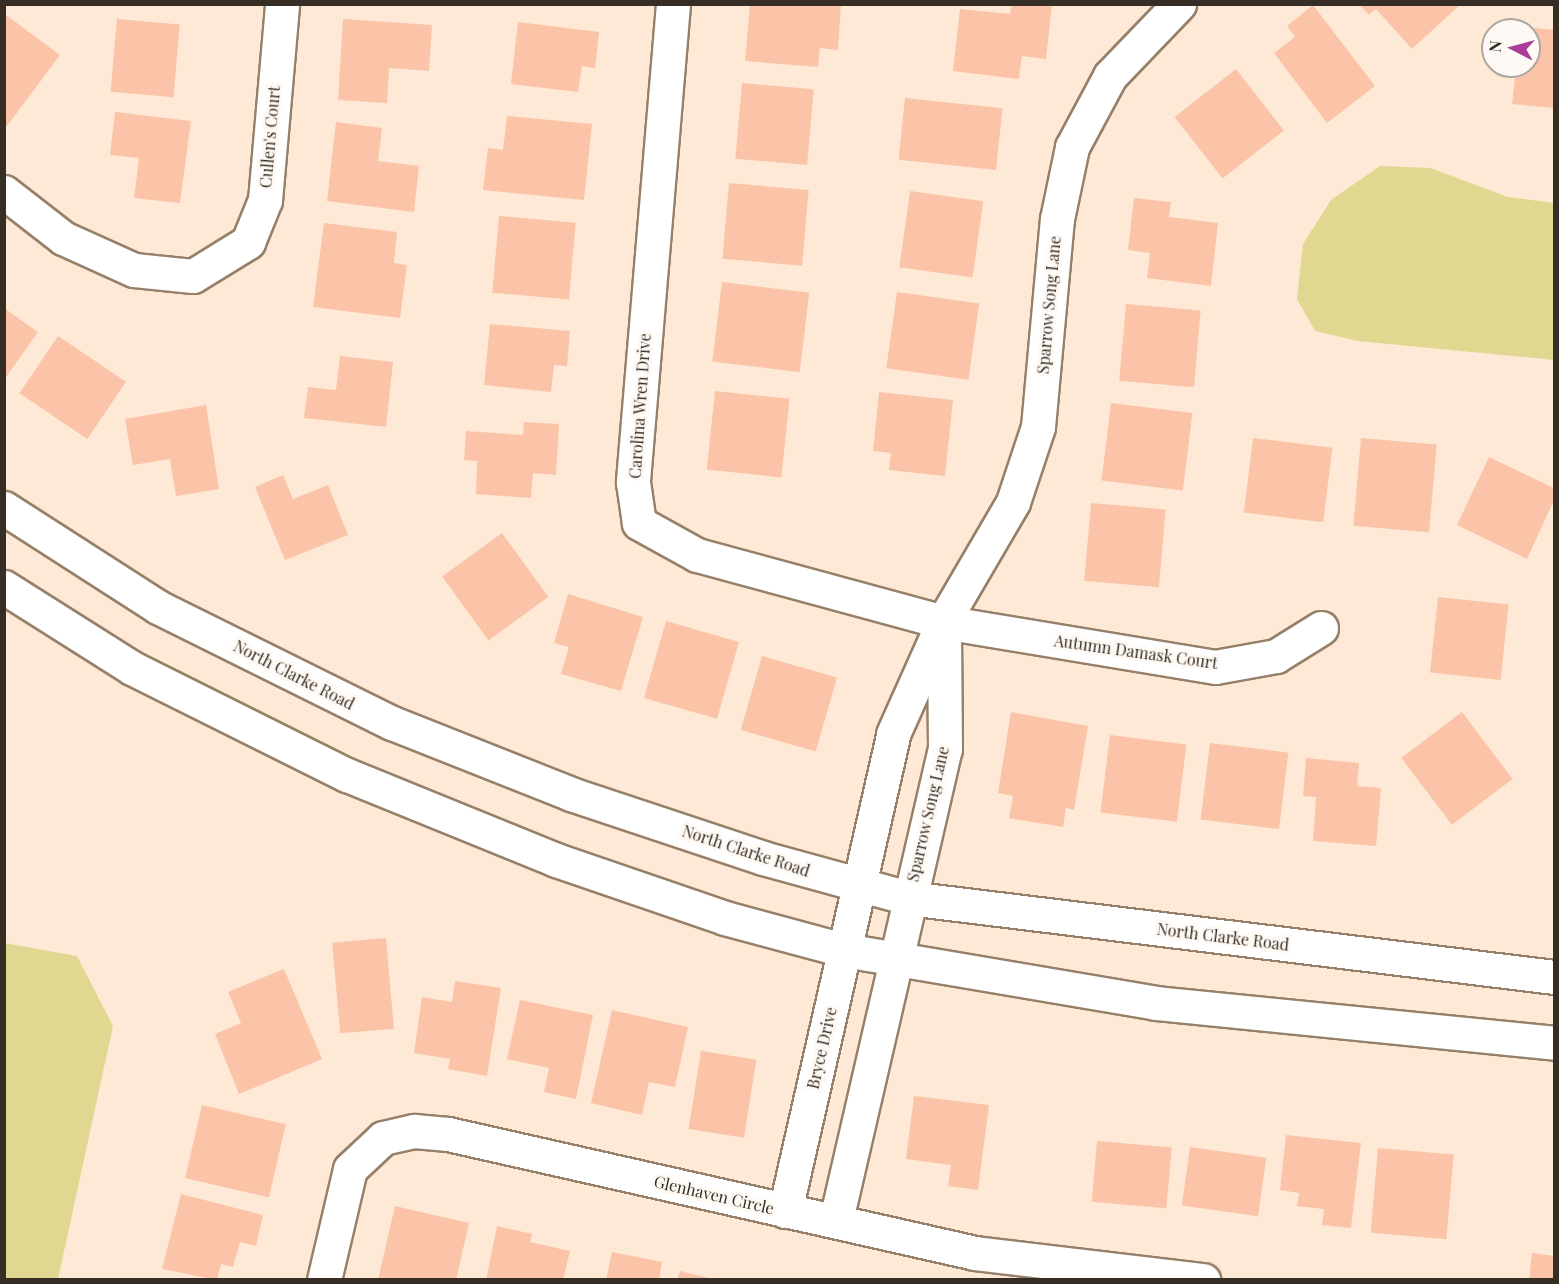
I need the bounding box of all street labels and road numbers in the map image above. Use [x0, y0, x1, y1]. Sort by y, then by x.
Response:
street label: Cullen's Court [256, 85, 284, 189]
street label: Sparrow Song Lane [1033, 235, 1065, 375]
street label: Carolina Wren Drive [625, 332, 655, 480]
street label: Autumn Damask Court [1053, 631, 1219, 673]
street label: North Clarke Road [230, 636, 358, 714]
street label: Sparrow Song Lane [903, 744, 953, 884]
street label: North Clarke Road [680, 821, 812, 881]
street label: North Clarke Road [1156, 919, 1290, 955]
street label: Bryce Drive [803, 1005, 841, 1091]
street label: Glenhaven Circle [652, 1172, 776, 1218]

